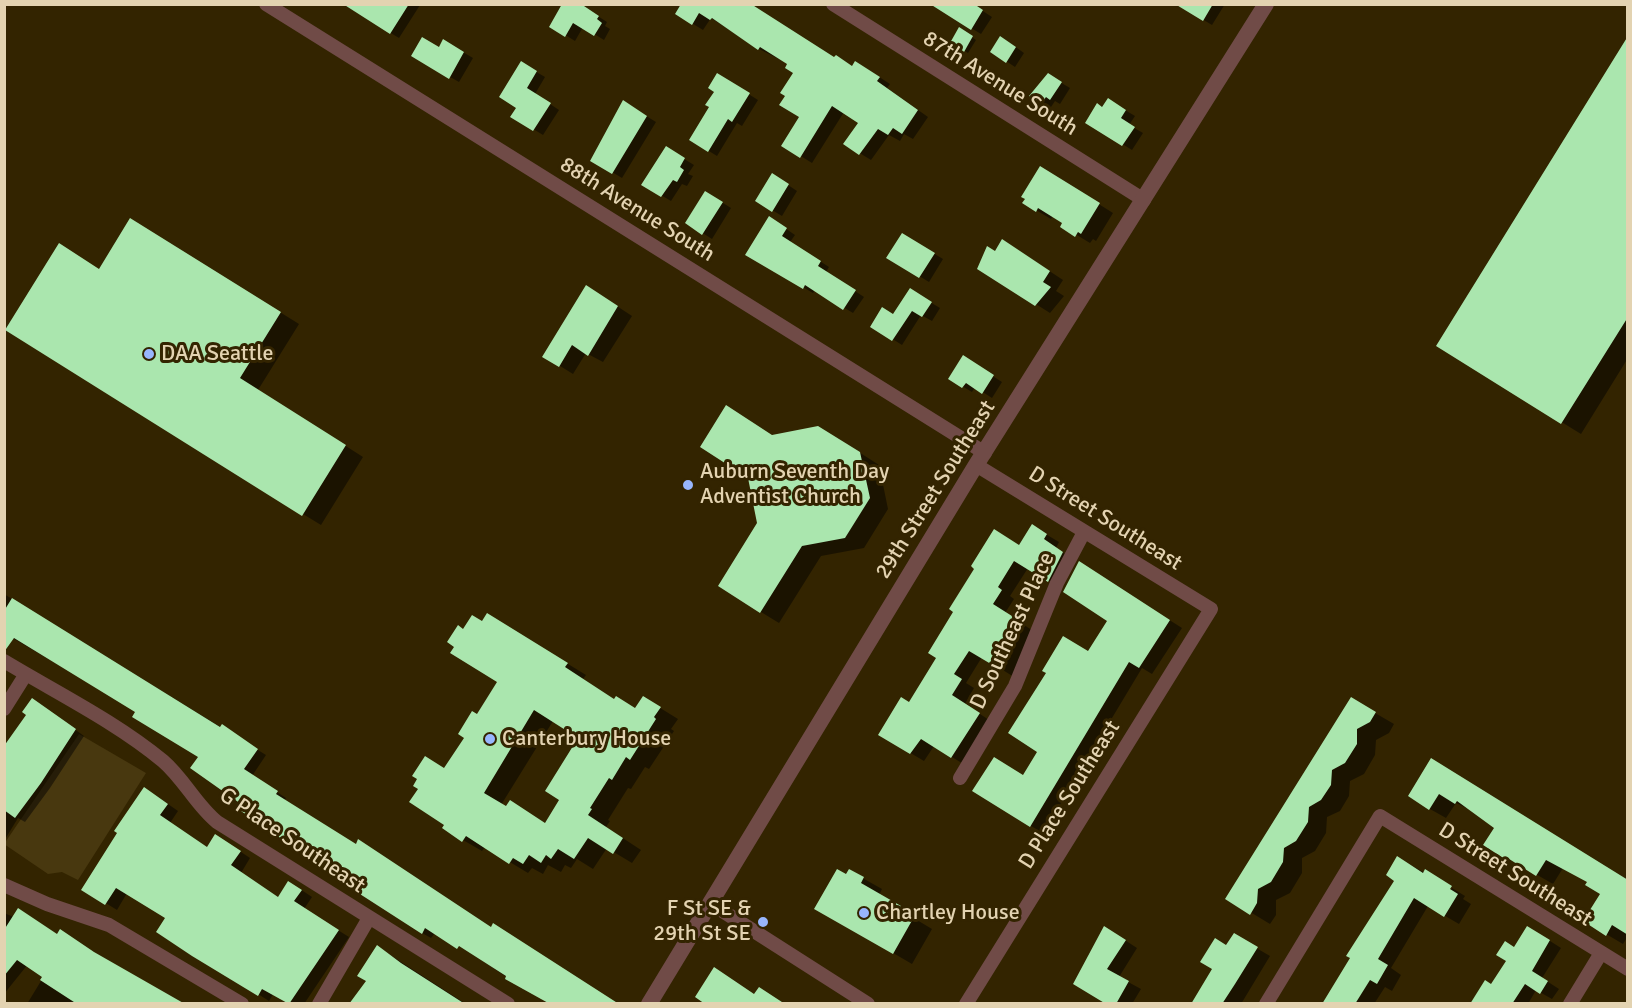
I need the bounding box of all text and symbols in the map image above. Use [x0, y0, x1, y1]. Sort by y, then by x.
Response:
street label: 87th Avenue South [918, 26, 1082, 142]
street label: 88th Avenue South [555, 152, 719, 268]
place label: DAA Seattle [161, 341, 274, 367]
marker: DAA Seattle [142, 347, 156, 361]
street label: 29th Street Southeast [870, 396, 1002, 584]
place label: Auburn Seventh Day Adventist Church [700, 459, 889, 511]
street label: D Street Southeast [1023, 461, 1187, 577]
marker: Auburn Seventh Day Adventist Church [681, 478, 695, 492]
street label: D Southeast Place [965, 548, 1061, 714]
street label: D Place Southeast [1014, 716, 1126, 874]
place label: Canterbury House [502, 726, 671, 752]
marker: Canterbury House [483, 732, 497, 746]
street label: G Place Southeast [214, 783, 370, 899]
street label: D Street Southeast [1433, 817, 1597, 933]
place label: F St SE & 29th St SE [653, 896, 751, 948]
place label: Chartley House [876, 900, 1020, 926]
marker: Chartley House [857, 906, 871, 920]
marker: F St SE & 29th St SE [756, 915, 770, 929]

